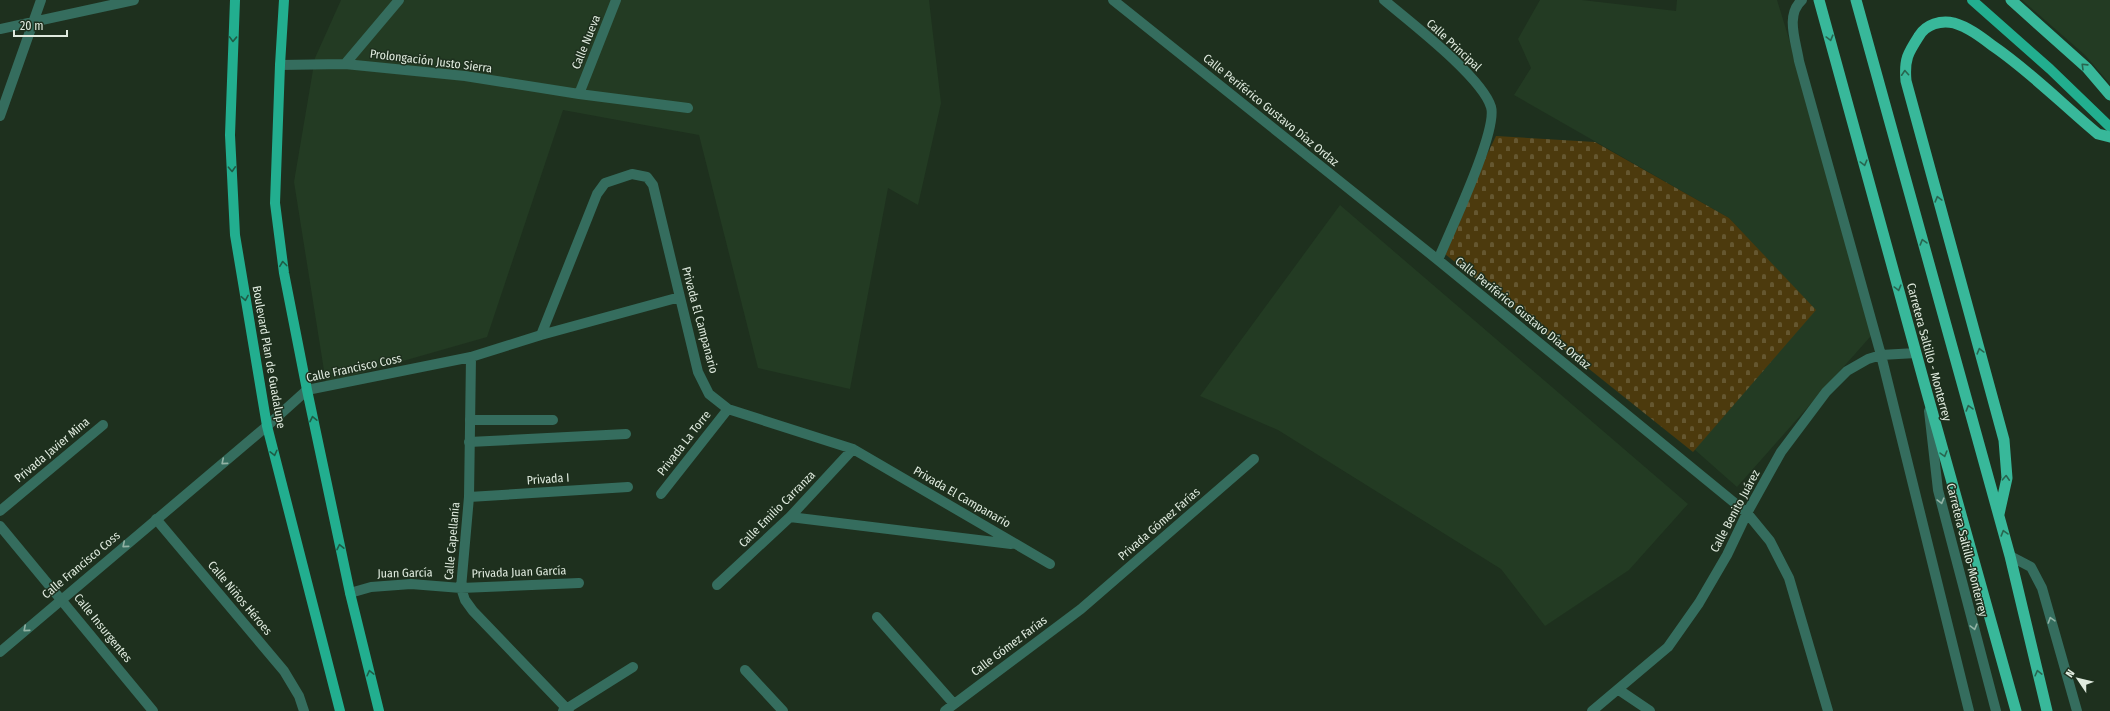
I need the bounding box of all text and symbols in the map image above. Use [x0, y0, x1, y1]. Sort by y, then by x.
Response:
scale bar [14, 12, 67, 38]
street label: Calle Nueva [569, 13, 603, 71]
street label: Calle Principal [1424, 16, 1484, 74]
text: 20 m [20, 19, 44, 33]
one-way arrow [1825, 34, 1834, 41]
one-way arrow [229, 36, 238, 42]
street label: Prolongación Justo Sierra [369, 47, 493, 75]
street label: Calle Periférico Gustavo Díaz Ordaz [1200, 51, 1342, 169]
one-way arrow [2081, 63, 2089, 71]
one-way arrow [1901, 70, 1910, 76]
one-way arrow [1859, 159, 1868, 166]
one-way arrow [227, 166, 236, 172]
one-way arrow [1934, 195, 1943, 202]
one-way arrow [1919, 239, 1928, 246]
street label: Calle Periférico Gustavo Díaz Ordaz [1452, 254, 1594, 372]
one-way arrow [279, 261, 288, 267]
street label: Privada El Campanario [679, 265, 721, 375]
street label: Carretera Saltillo - Monterrey [1904, 281, 1954, 423]
street label: Boulevard Plan de Guadalupe [250, 285, 288, 430]
one-way arrow [1893, 285, 1902, 292]
one-way arrow [241, 295, 249, 301]
one-way arrow [1976, 348, 1985, 355]
street label: Calle Francisco Coss [305, 351, 403, 385]
one-way arrow [1965, 405, 1974, 412]
street label: Privada La Torre [654, 408, 714, 478]
street label: Privada Javier Mina [12, 415, 92, 485]
one-way arrow [309, 416, 318, 423]
one-way arrow [269, 449, 278, 456]
one-way arrow [1939, 451, 1948, 458]
one-way arrow [222, 457, 229, 464]
street label: Privada El Campanario [911, 463, 1013, 531]
street label: Calle Benito Juárez [1707, 467, 1763, 555]
street label: Calle Emilio Carranza [736, 468, 818, 550]
street label: Privada I [526, 471, 570, 487]
one-way arrow [2001, 475, 2010, 481]
street label: Carretera Saltillo-Monterrey [1944, 482, 1991, 619]
street label: Privada Gómez Farías [1115, 485, 1203, 563]
one-way arrow [1936, 498, 1944, 505]
street label: Calle Capellanía [442, 501, 462, 581]
street label: Calle Francisco Coss [39, 528, 123, 602]
one-way arrow [2000, 530, 2009, 537]
one-way arrow [122, 541, 129, 548]
one-way arrow [336, 543, 345, 550]
street label: Calle Niños Héroes [205, 558, 275, 638]
street label: Privada Juan García [471, 563, 567, 581]
street label: Juan García [377, 566, 433, 580]
street label: Calle Insurgentes [71, 591, 135, 665]
street label: Calle Gómez Farías [968, 613, 1050, 679]
one-way arrow [2047, 616, 2056, 623]
one-way arrow [1969, 624, 1977, 630]
one-way arrow [23, 625, 30, 632]
north arrow [2058, 659, 2098, 699]
text: N [2063, 667, 2077, 680]
one-way arrow [366, 670, 374, 676]
one-way arrow [2035, 670, 2043, 676]

